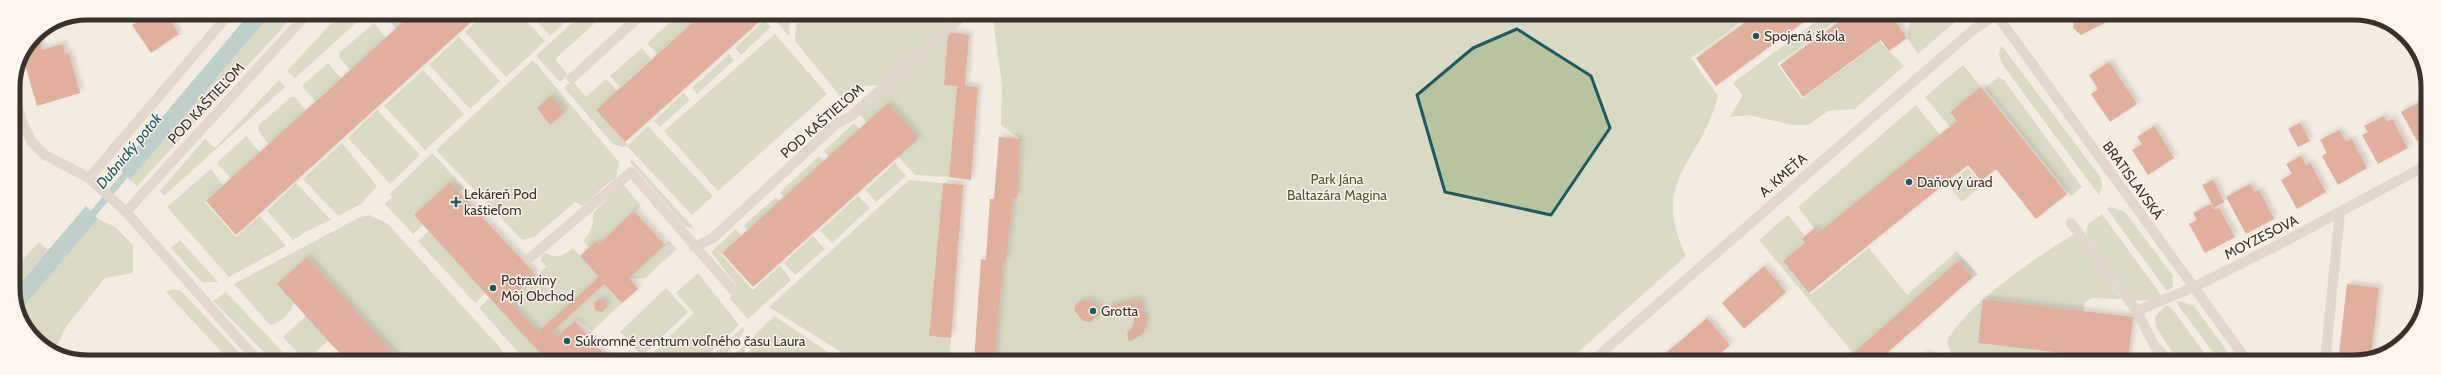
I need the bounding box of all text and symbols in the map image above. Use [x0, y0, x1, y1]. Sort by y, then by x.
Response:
place label: Spojená škola [1764, 27, 1845, 45]
marker: Spojená škola [1751, 31, 1761, 41]
street label: POD KAŠTIEĽOM [164, 59, 248, 147]
street label: POD KAŠTIEĽOM [777, 80, 867, 162]
water label: Dubnický potok [92, 109, 166, 192]
street label: BRATISLAVSKÁ [2099, 137, 2168, 223]
street label: A. KMEŤA [1755, 149, 1811, 201]
park label: Park Jána Baltazára Magina [1287, 170, 1387, 204]
place label: Daňový úrad [1917, 173, 1992, 191]
marker: Daňový úrad [1904, 177, 1914, 187]
place label: Lekáreň Pod kaštieľom [464, 185, 537, 219]
marker: Lekáreň Pod kaštieľom [451, 197, 461, 207]
street label: MOYZESOVA [2221, 211, 2301, 263]
place label: Potraviny Môj Obchod [501, 271, 574, 305]
marker: Potraviny Môj Obchod [488, 283, 498, 293]
place label: Grotta [1101, 302, 1139, 320]
marker: Grotta [1088, 306, 1098, 316]
place label: Súkromné centrum voľného času Laura [575, 332, 806, 350]
marker: Súkromné centrum voľného času Laura [562, 336, 572, 346]

